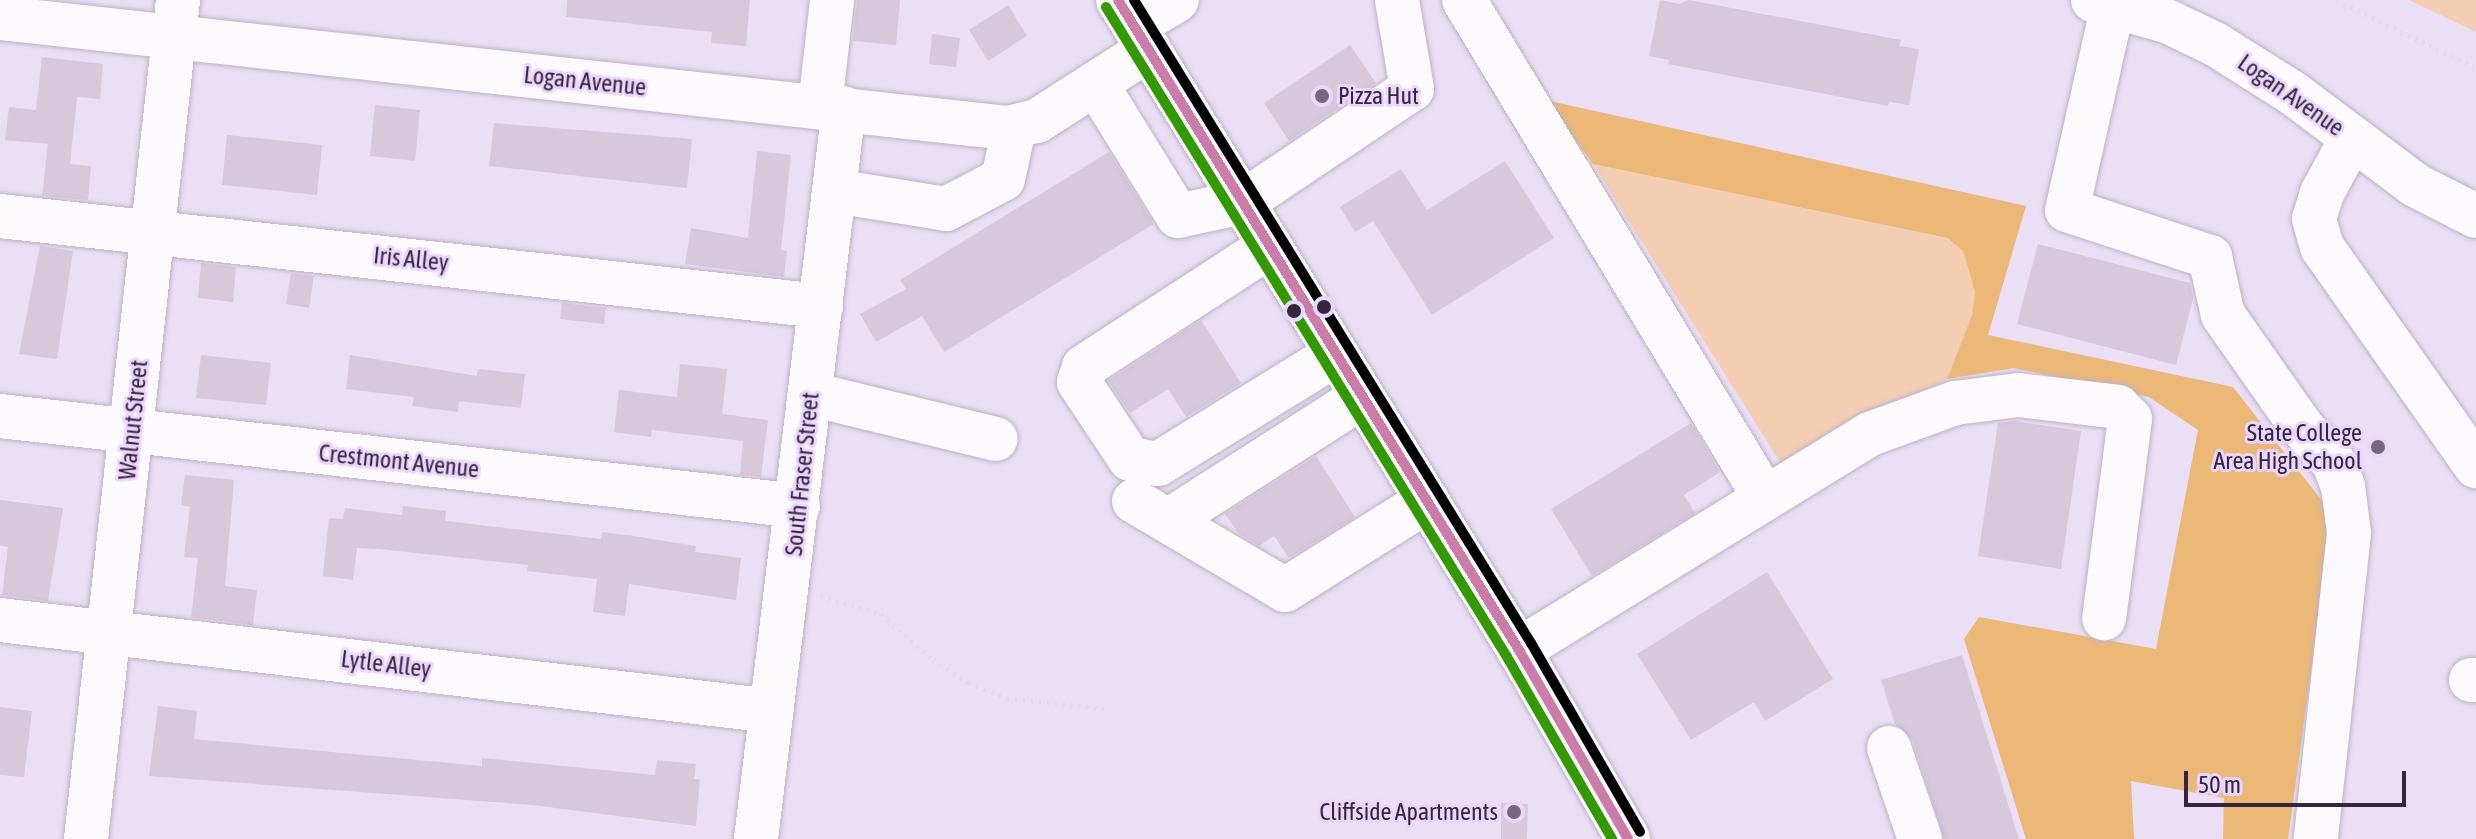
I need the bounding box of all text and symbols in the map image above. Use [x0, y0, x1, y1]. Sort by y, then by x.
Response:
street label: Logan Avenue [2232, 48, 2350, 142]
street label: Logan Avenue [522, 60, 648, 102]
place label: Pizza Hut [1338, 82, 1419, 110]
marker: Pizza Hut [1313, 87, 1331, 105]
street label: Iris Alley [372, 241, 450, 277]
unlabelled marker [1316, 299, 1332, 315]
unlabelled marker [1286, 303, 1302, 319]
street label: Walnut Street [112, 359, 154, 481]
street label: South Fraser Street [779, 391, 825, 557]
place label: State College Area High School [2214, 419, 2362, 475]
street label: Crestmont Avenue [317, 438, 481, 484]
marker: State College Area High School [2369, 438, 2387, 456]
street label: Lytle Alley [339, 644, 433, 684]
scale bar [2188, 755, 2410, 805]
text: 50 m [2198, 771, 2241, 798]
place label: Cliffside Apartments [1320, 798, 1498, 826]
marker: Cliffside Apartments [1505, 803, 1523, 821]

